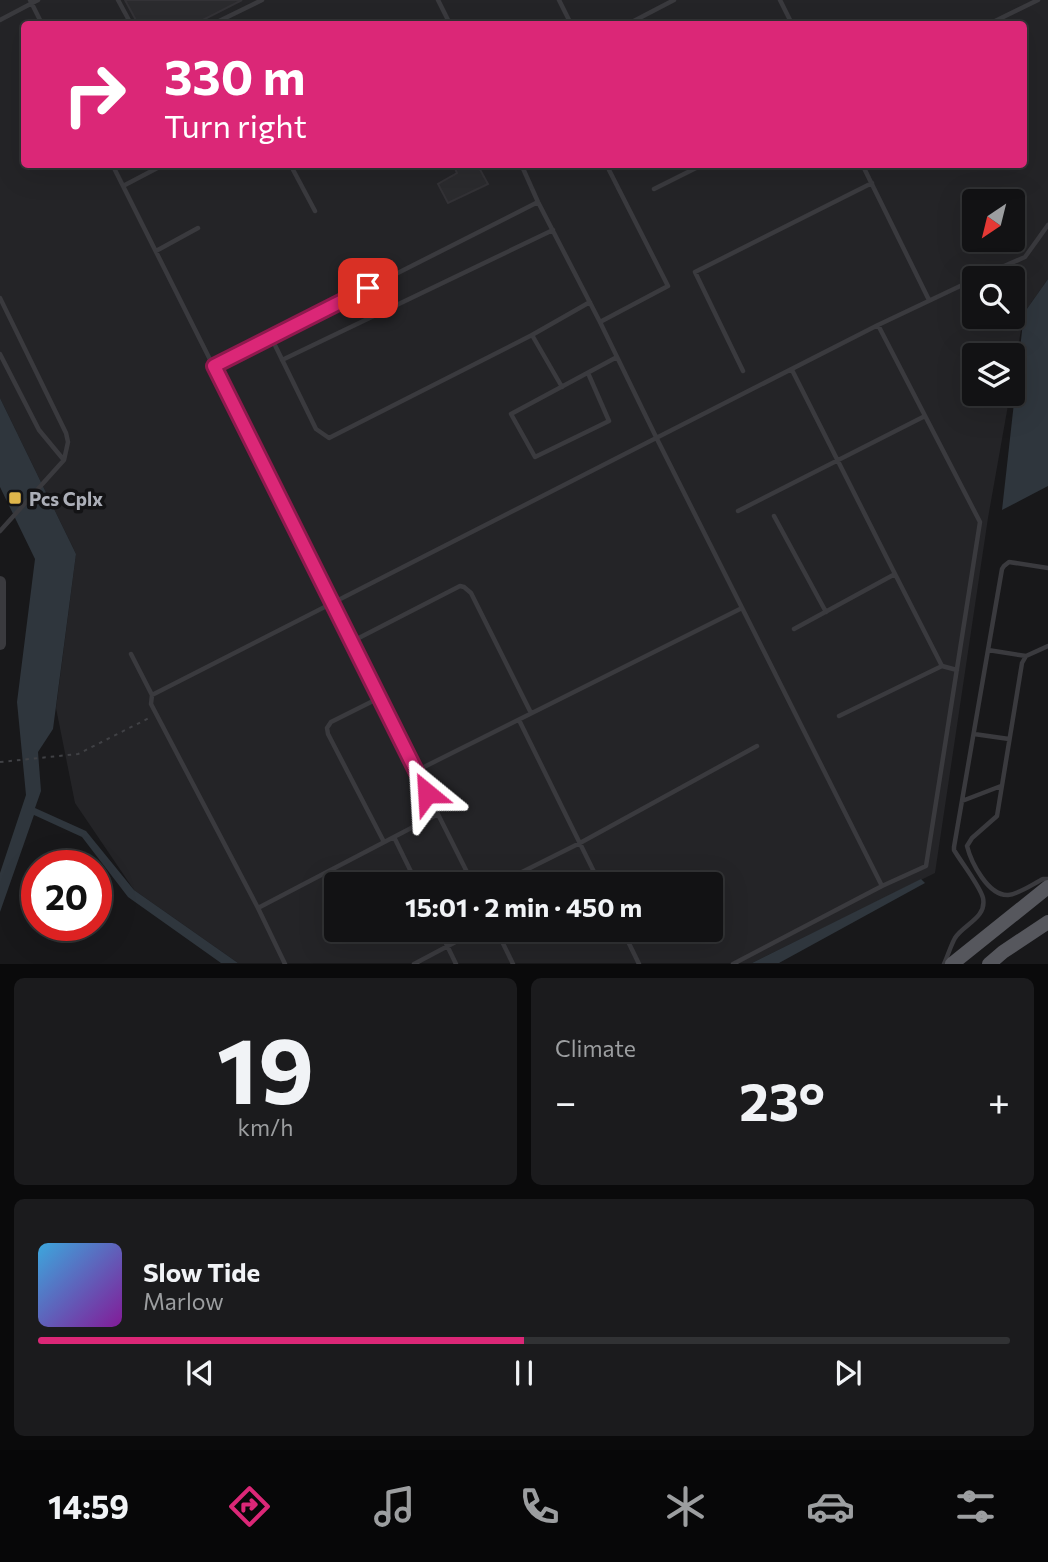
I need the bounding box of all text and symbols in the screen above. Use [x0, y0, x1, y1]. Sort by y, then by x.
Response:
text: 330 m [164, 45, 305, 105]
icon: right [49, 49, 140, 140]
text: Turn right [164, 105, 307, 145]
north arrow [962, 189, 1026, 252]
map controls [962, 189, 1025, 406]
pin [338, 258, 398, 318]
button: search [962, 266, 1025, 329]
icon: arrive [349, 269, 387, 307]
button: layers [962, 343, 1025, 406]
place label: Pcs Cplx [29, 487, 103, 510]
marker: Pcs Cplx [7, 490, 23, 506]
position arrow [390, 756, 464, 830]
speed limit sign: 20 [21, 850, 112, 941]
text: 15:01 · 2 min · 450 m [405, 891, 642, 922]
text: 19 [217, 1011, 314, 1123]
text: Climate [555, 1034, 636, 1062]
text: 23° [739, 1068, 825, 1132]
text: − [555, 1077, 577, 1124]
text: + [988, 1077, 1010, 1124]
text: km/h [238, 1113, 293, 1141]
text: Slow Tide [143, 1256, 260, 1287]
text: Marlow [143, 1287, 224, 1315]
icon: previous [181, 1354, 219, 1392]
icon: pause [505, 1354, 543, 1392]
icon: next [829, 1354, 867, 1392]
icon: directions [225, 1482, 274, 1531]
icon: music [370, 1482, 419, 1531]
icon: phone [515, 1482, 564, 1531]
icon: climate [661, 1482, 710, 1531]
icon: car [806, 1482, 855, 1531]
icon: filters [951, 1482, 1000, 1531]
text: 14:59 [48, 1486, 129, 1526]

